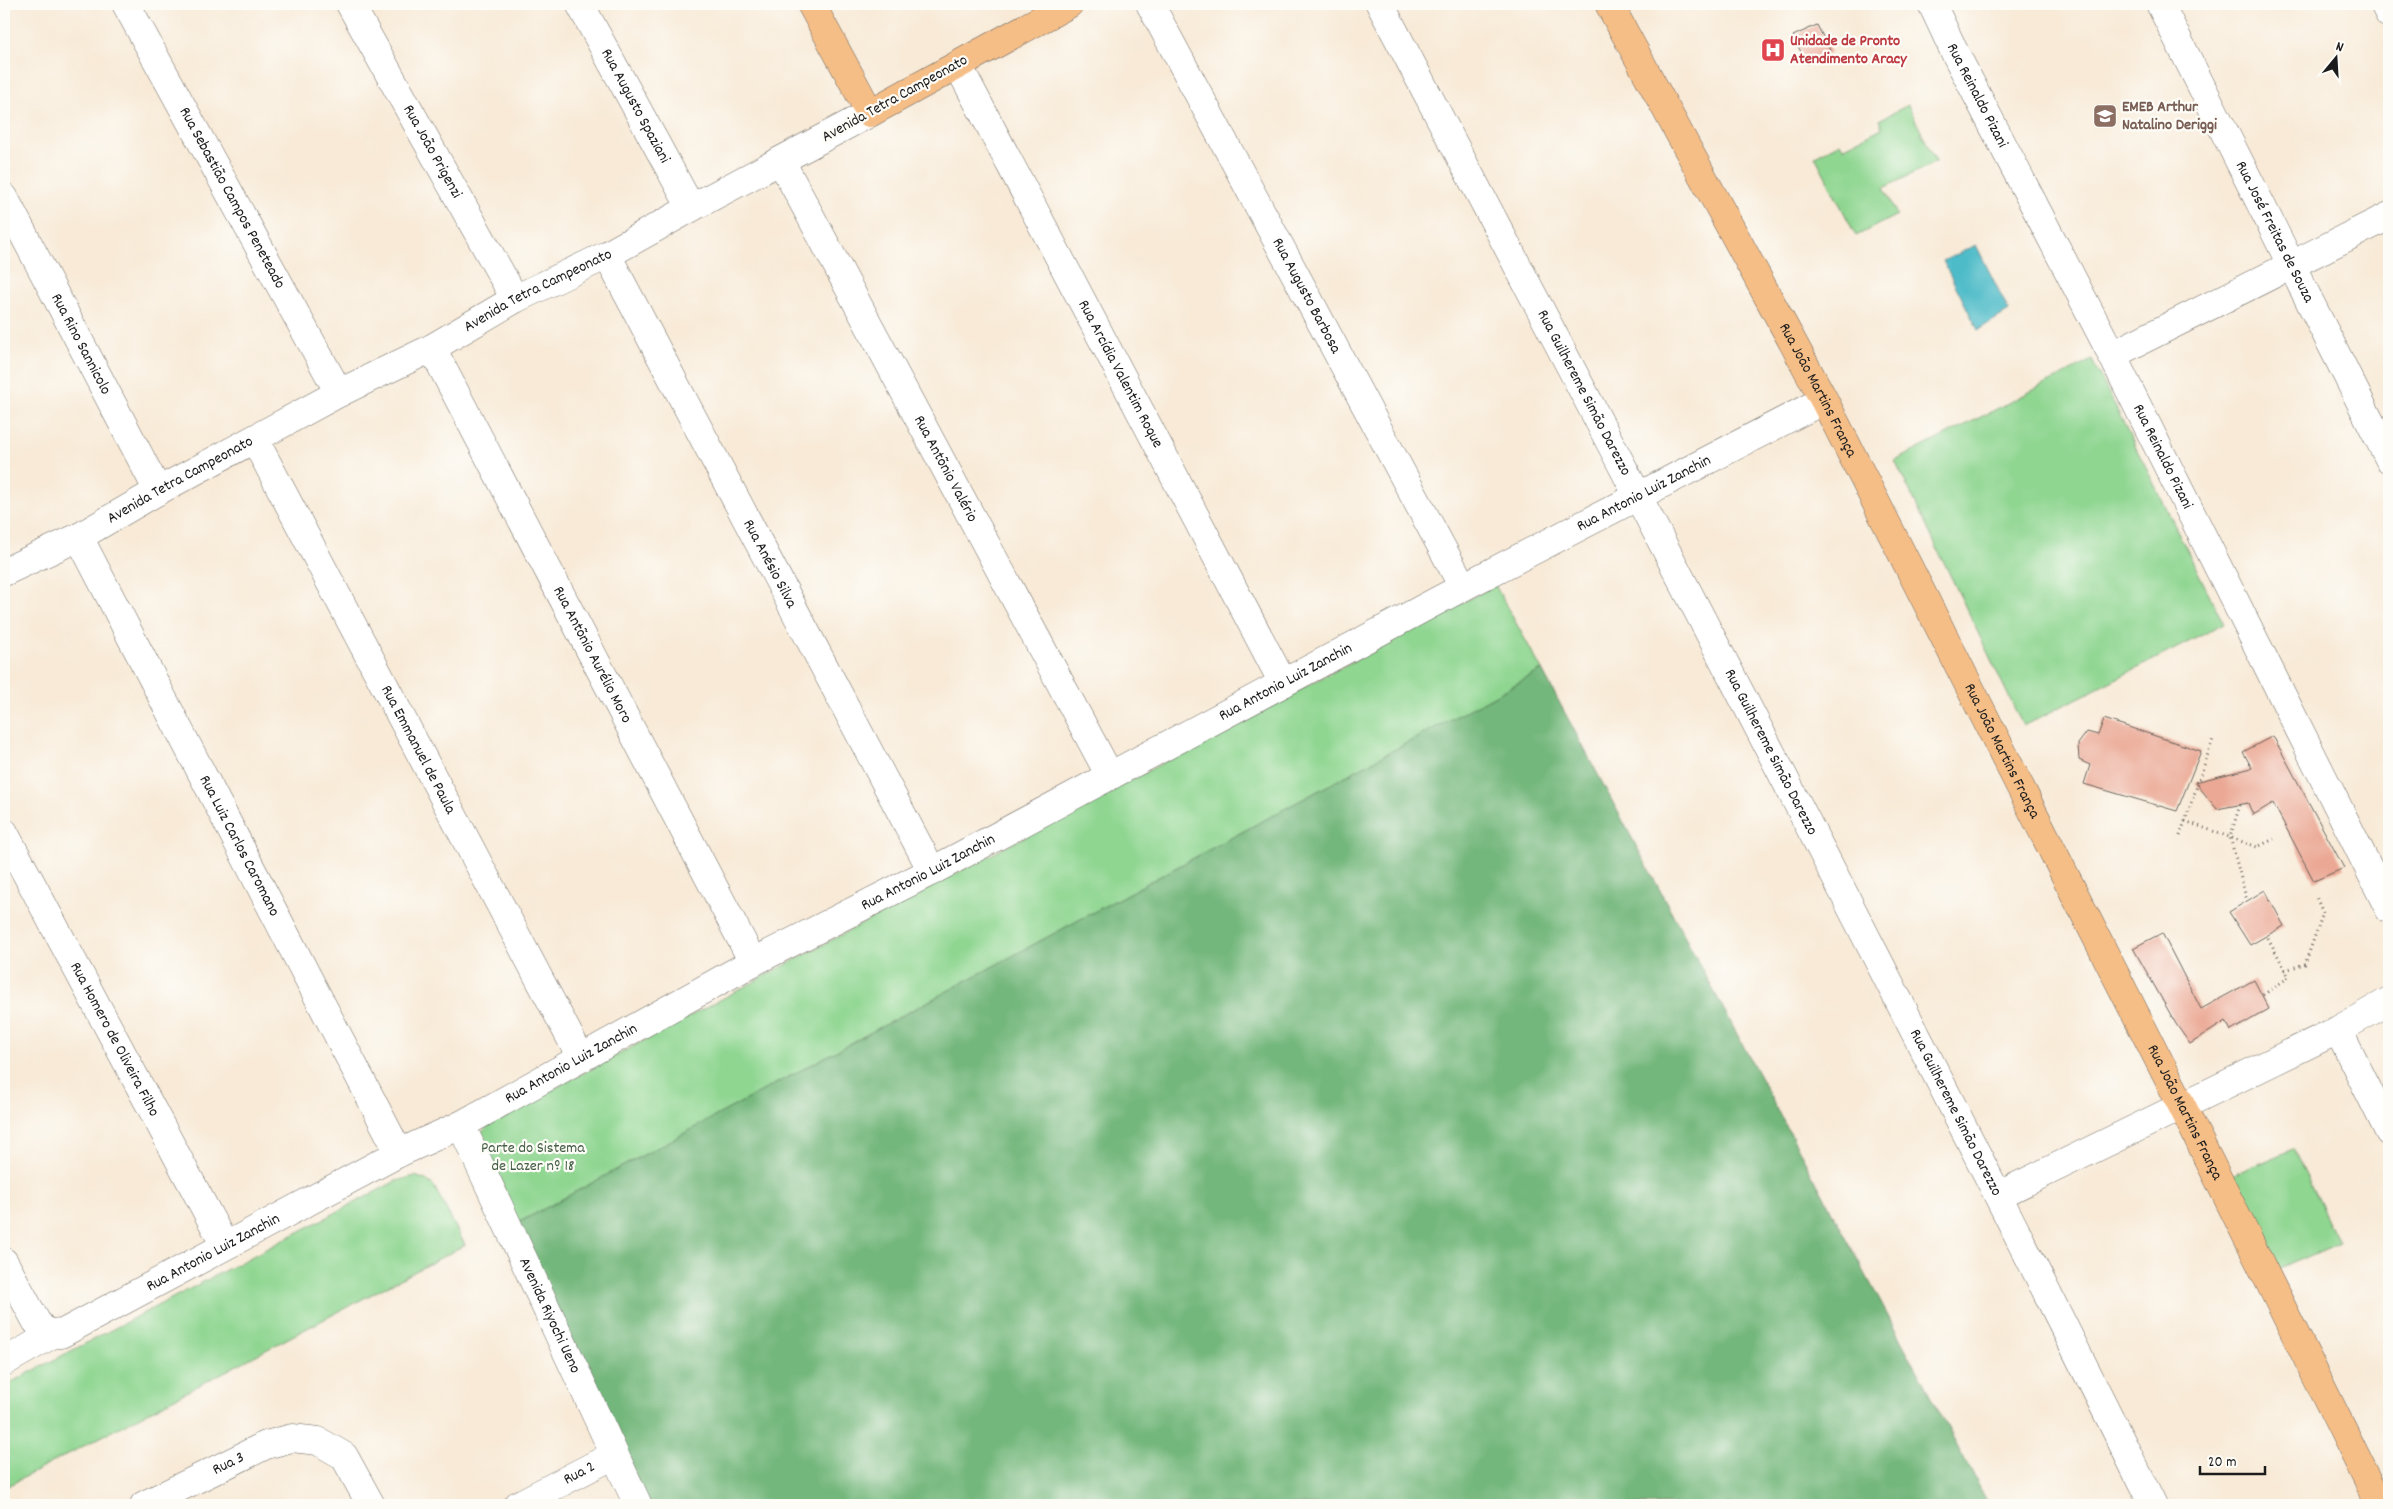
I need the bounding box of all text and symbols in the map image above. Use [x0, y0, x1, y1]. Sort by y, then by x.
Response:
place label: Unidade de Pronto Atendimento Aracy [1790, 30, 1908, 71]
north arrow [2310, 32, 2360, 82]
hospital icon: Unidade de Pronto Atendimento Aracy [1760, 37, 1786, 63]
text: N [2333, 37, 2346, 58]
street label: Rua Reinaldo Pizani [1940, 40, 2014, 152]
street label: Rua Augusto Spaziani [595, 44, 676, 168]
street label: Avenida Tetra Campeonato [818, 49, 972, 149]
place label: EMEB Arthur Natalino Deriggi [2122, 96, 2217, 137]
street label: Rua João Prigenzi [397, 100, 468, 203]
street label: Rua Sebastião Campos Peneteado [173, 103, 291, 293]
school or university icon: EMEB Arthur Natalino Deriggi [2092, 103, 2118, 129]
street label: Rua José Freitas de Souza [2229, 157, 2320, 307]
street label: Rua Augusto Barbosa [1266, 234, 1347, 358]
street label: Avenida Tetra Campeonato [459, 243, 616, 338]
street label: Rua Rino Sannicolo [45, 289, 117, 399]
street label: Rua Arcídia Valentim Roque [1072, 296, 1169, 452]
street label: Rua Guilhereme Simão Darezzo [1531, 306, 1637, 480]
street label: Rua João Martins França [1773, 319, 1863, 462]
street label: Rua Reinaldo Pizani [2127, 400, 2199, 513]
street label: Rua Antõnio Valério [908, 411, 984, 526]
street label: Avenida Tetra Campeonato [103, 430, 257, 530]
street label: Rua Antonio Luiz Zanchin [1573, 449, 1715, 538]
street label: Rua Anésio Silva [737, 515, 803, 613]
street label: Rua Antõnio Aurélio Moro [547, 582, 638, 727]
street label: Rua Antonio Luiz Zanchin [1215, 637, 1356, 727]
street label: Rua Guilhereme Simão Darezzo [1718, 665, 1823, 839]
street label: Rua João Martins França [1958, 679, 2046, 823]
street label: Rua Emmanuel de Paula [375, 681, 462, 819]
street label: Rua Luiz Carlos Caromano [193, 771, 286, 920]
street label: Rua Antonio Luiz Zanchin [857, 828, 999, 917]
street label: Rua Homero de Oliveira Filho [64, 958, 165, 1121]
street label: Rua Antonio Luiz Zanchin [501, 1017, 642, 1110]
street label: Rua Guilhereme Simão Darezzo [1904, 1025, 2008, 1200]
street label: Rua João Martins França [2141, 1040, 2229, 1184]
park label: Parte do Sistema de Lazer nº 18 [481, 1137, 585, 1178]
street label: Rua Antonio Luiz Zanchin [142, 1207, 284, 1298]
street label: Avenida Riyochi Ueno [513, 1254, 587, 1377]
scale bar [2200, 1444, 2266, 1476]
street label: Rua 3 [208, 1446, 248, 1481]
text: 20 m [2208, 1452, 2236, 1474]
street label: Rua 2 [559, 1455, 599, 1491]

